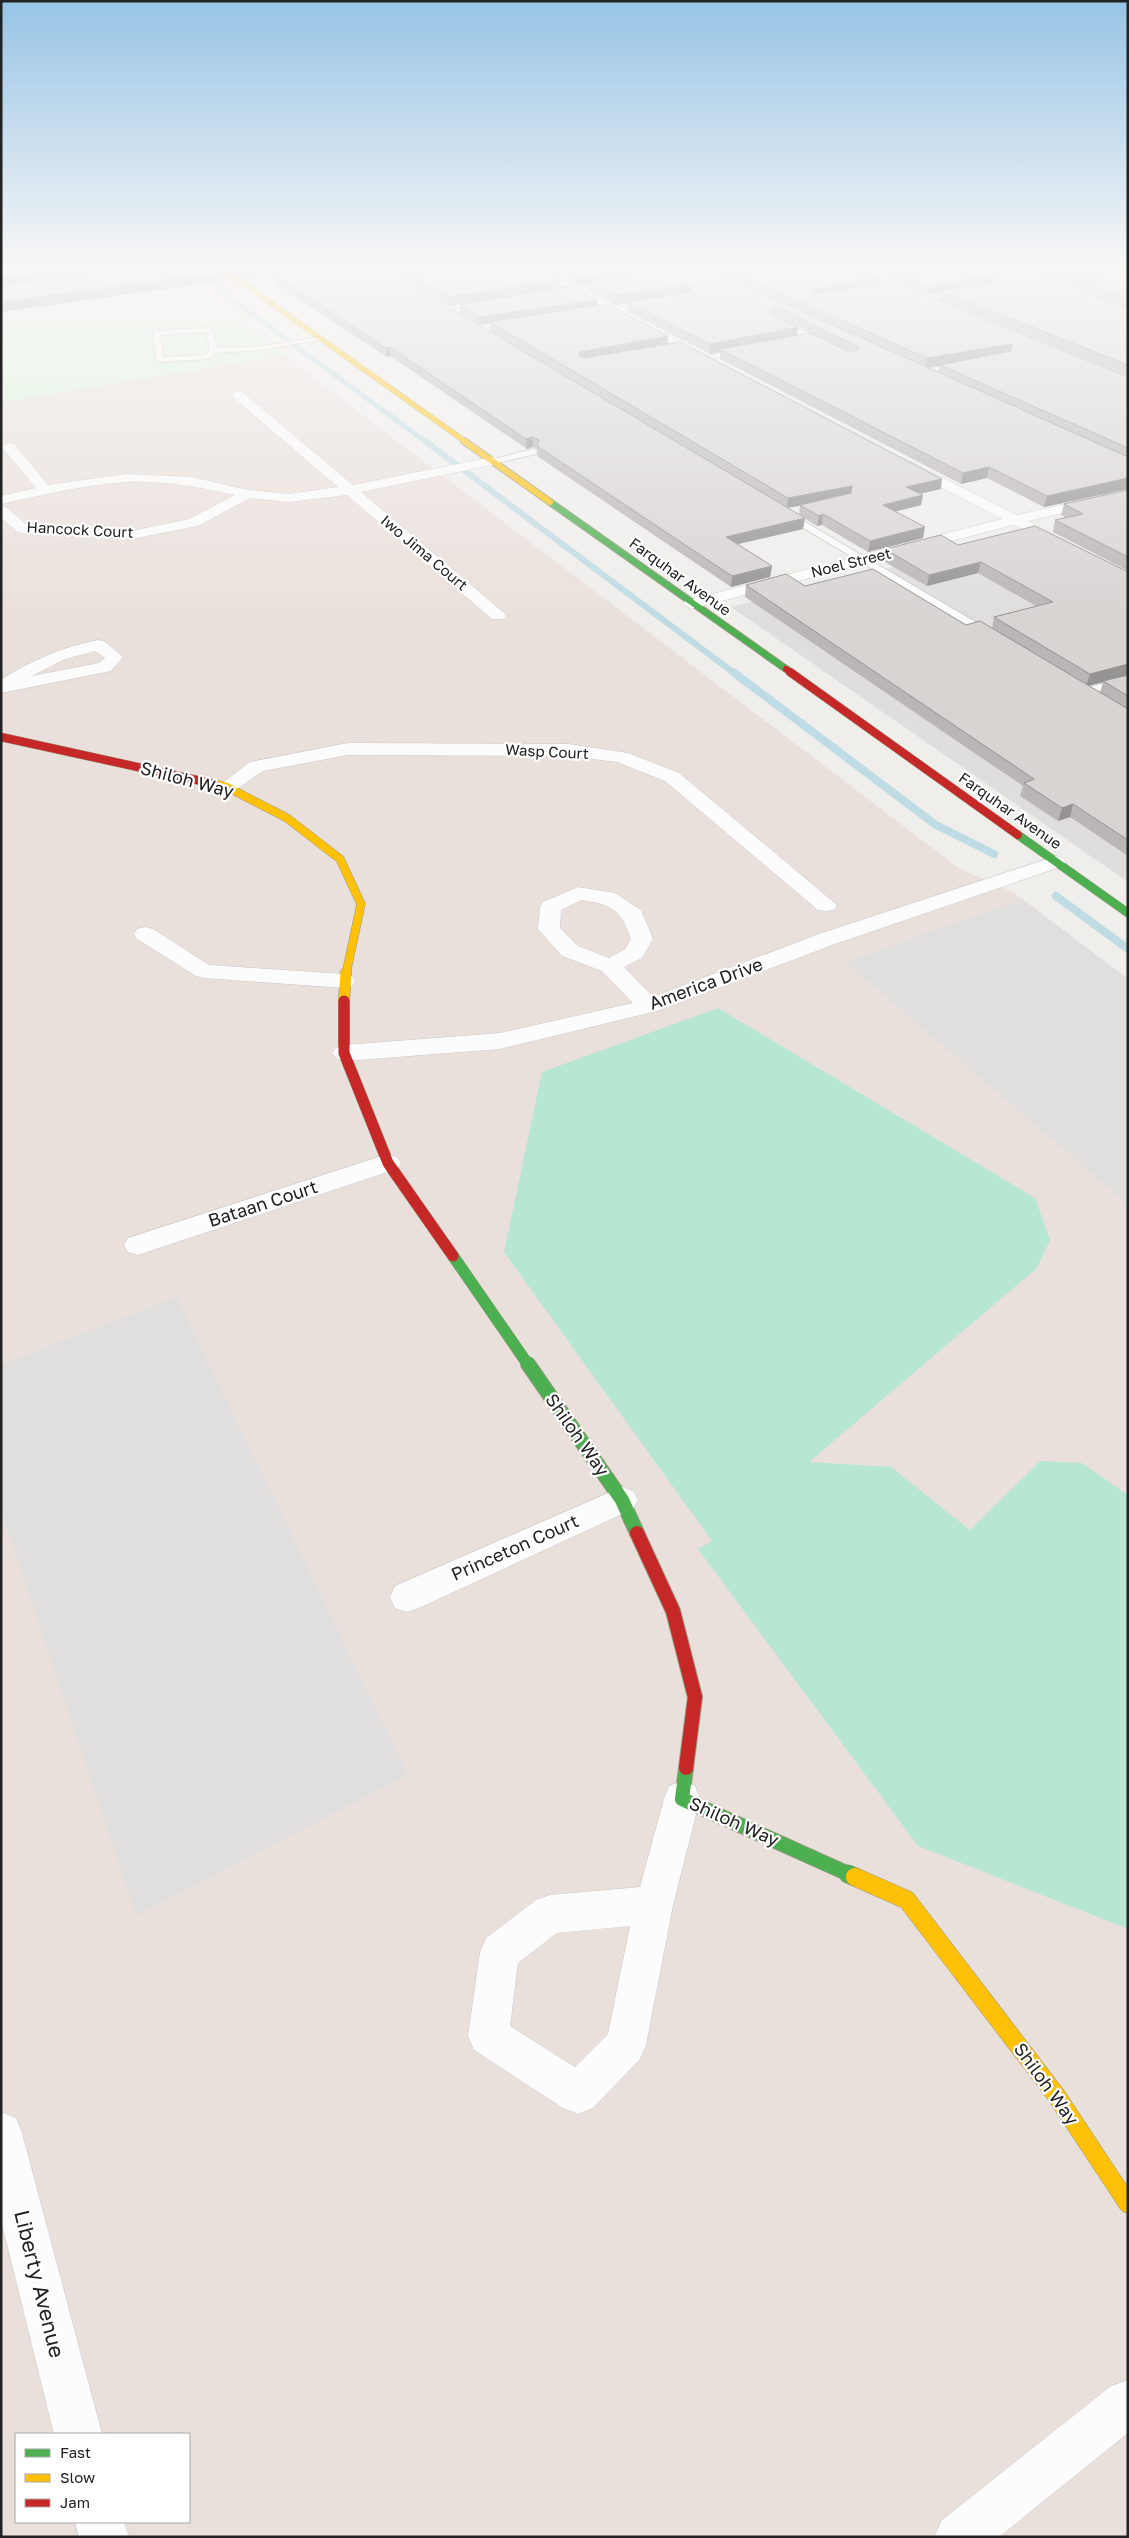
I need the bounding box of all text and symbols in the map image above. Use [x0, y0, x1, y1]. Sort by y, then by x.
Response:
street label: Iwo Jima Court [378, 511, 472, 594]
street label: Hancock Court [26, 517, 134, 541]
street label: Farquhar Avenue [626, 533, 735, 619]
street label: Noel Street [809, 543, 893, 581]
street label: Wasp Court [505, 740, 589, 762]
street label: Shiloh Way [138, 756, 236, 802]
street label: Farquhar Avenue [956, 768, 1066, 853]
street label: America Drive [646, 952, 766, 1014]
street label: Bataan Court [205, 1175, 320, 1231]
street label: Shiloh Way [541, 1389, 614, 1480]
street label: Princeton Court [448, 1509, 582, 1585]
street label: Shiloh Way [686, 1792, 783, 1851]
street label: Shiloh Way [1010, 2038, 1084, 2129]
street label: Liberty Avenue [9, 2207, 71, 2360]
legend [15, 2433, 190, 2523]
text: Fast [60, 2443, 91, 2461]
text: Slow [60, 2468, 95, 2486]
text: Jam [60, 2493, 90, 2511]

